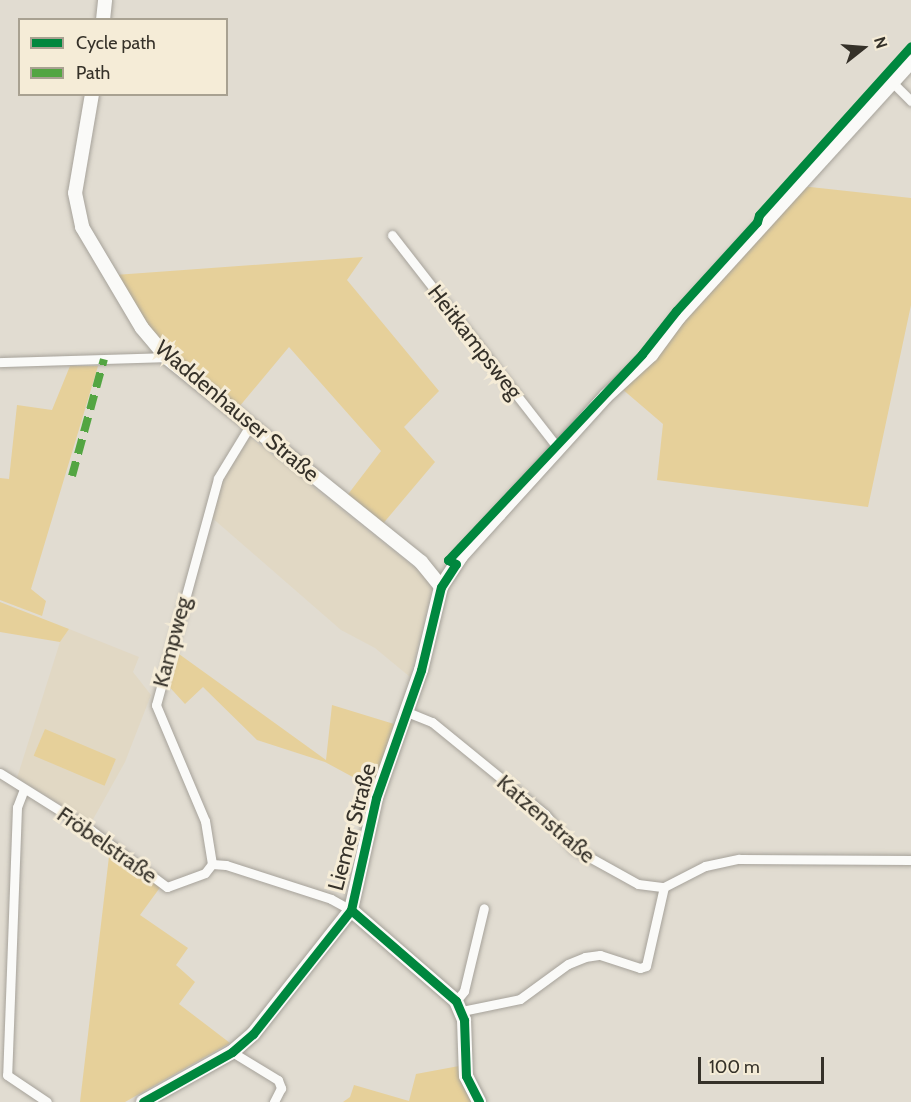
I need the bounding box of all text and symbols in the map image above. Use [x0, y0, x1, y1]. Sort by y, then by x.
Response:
legend [18, 18, 228, 96]
north arrow [833, 18, 893, 78]
text: Cycle path [76, 32, 156, 54]
text: N [870, 34, 891, 51]
text: Path [76, 62, 110, 84]
street label: Heitkampsweg [422, 280, 528, 404]
street label: Waddenhauser Straße [150, 335, 324, 487]
street label: Kampweg [147, 594, 197, 690]
street label: Liemer Straße [322, 761, 382, 893]
street label: Katzenstraße [491, 769, 601, 869]
street label: Fröbelstraße [52, 801, 162, 889]
scale bar [701, 1045, 827, 1083]
text: 100 m [709, 1056, 760, 1078]

